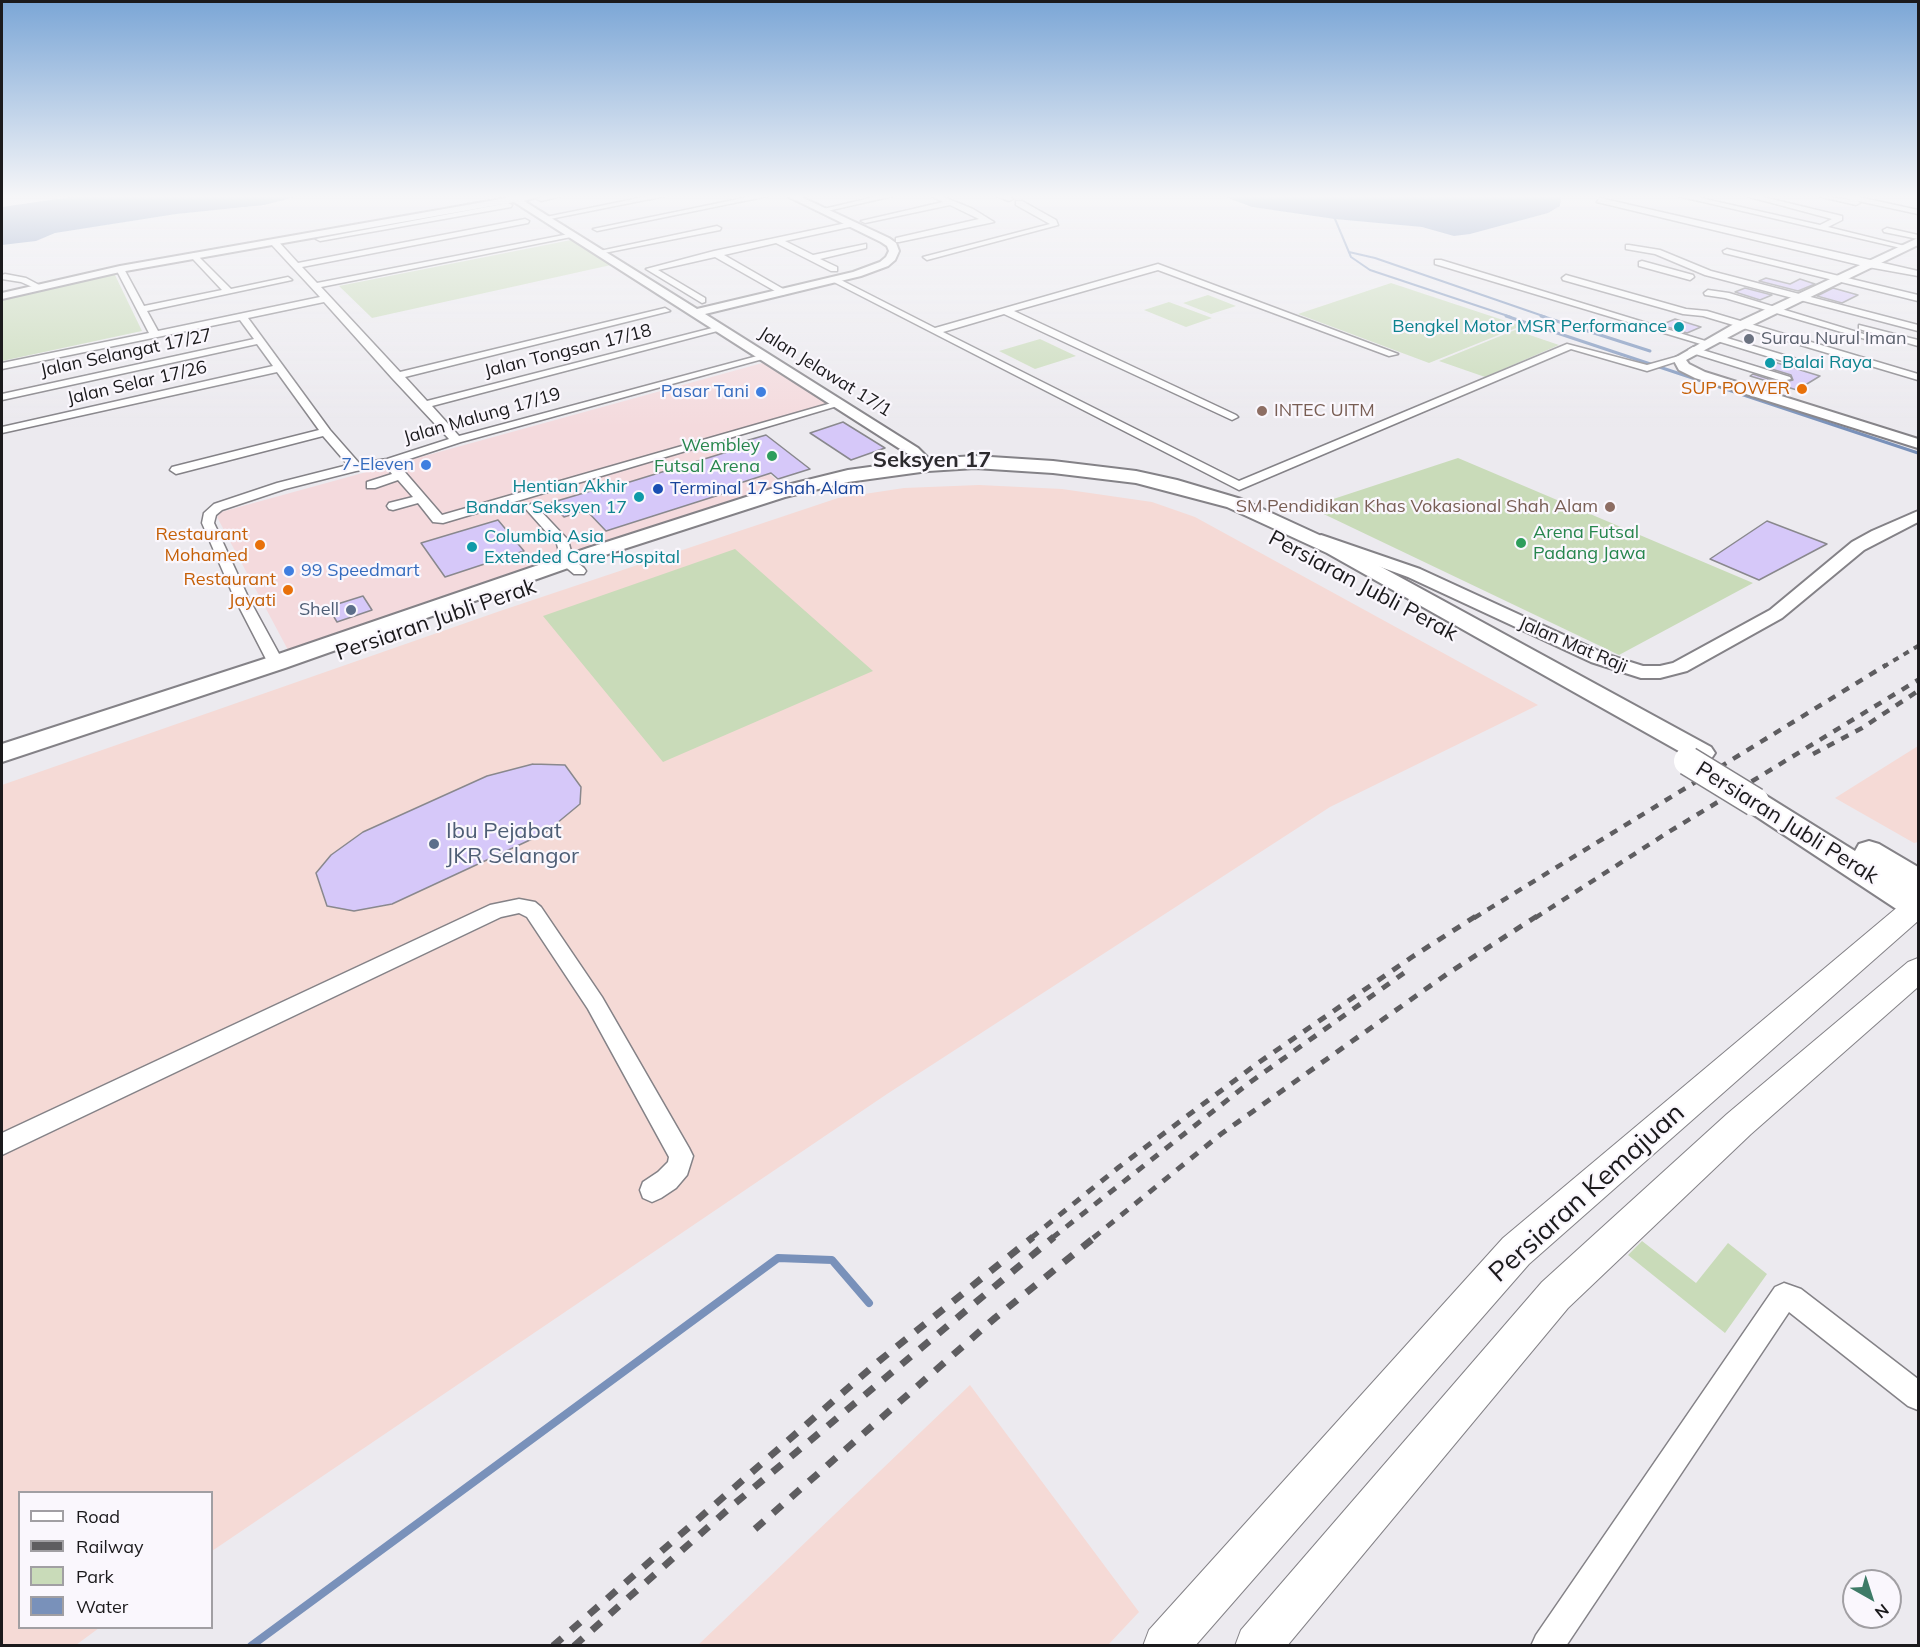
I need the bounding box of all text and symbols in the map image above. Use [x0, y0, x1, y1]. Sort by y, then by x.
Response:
place label: Bengkel Motor MSR Performance [1392, 316, 1667, 338]
street label: Jalan Tongsan 17/18 [482, 320, 654, 382]
marker: Bengkel Motor MSR Performance [1672, 320, 1686, 334]
street label: Jalan Jelawat 17/1 [755, 322, 895, 422]
street label: Jalan Selangat 17/27 [38, 324, 214, 382]
place label: Surau Nurul Iman [1761, 328, 1906, 350]
marker: Surau Nurul Iman [1742, 332, 1756, 346]
place label: Balai Raya [1782, 352, 1872, 374]
street label: Jalan Selar 17/26 [65, 356, 209, 410]
marker: Balai Raya [1763, 356, 1777, 370]
place label: SUP POWER [1681, 378, 1790, 400]
place label: Pasar Tani [661, 381, 749, 403]
marker: SUP POWER [1795, 382, 1809, 396]
street label: Jalan Malung 17/19 [401, 383, 563, 449]
marker: Pasar Tani [754, 385, 768, 399]
place label: INTEC UITM [1274, 400, 1375, 422]
marker: INTEC UITM [1255, 404, 1269, 418]
place label: Wembley Futsal Arena [654, 435, 760, 478]
district label: Seksyen 17 [873, 447, 991, 473]
marker: Wembley Futsal Arena [765, 449, 779, 463]
place label: 7-Eleven [341, 454, 414, 476]
marker: 7-Eleven [419, 458, 433, 472]
place label: Hentian Akhir Bandar Seksyen 17 [466, 476, 627, 518]
place label: Terminal 17 Shah Alam [670, 478, 864, 500]
marker: Terminal 17 Shah Alam [651, 482, 665, 496]
marker: Hentian Akhir Bandar Seksyen 17 [632, 490, 646, 504]
place label: SM Pendidikan Khas Vokasional Shah Alam [1236, 496, 1598, 518]
marker: SM Pendidikan Khas Vokasional Shah Alam [1603, 500, 1617, 514]
place label: Arena Futsal Padang Jawa [1533, 522, 1646, 564]
place label: Restaurant Mohamed [156, 524, 248, 566]
street label: Persiaran Jubli Perak [1264, 525, 1462, 647]
place label: Columbia Asia Extended Care Hospital [484, 526, 680, 568]
marker: Arena Futsal Padang Jawa [1514, 536, 1528, 550]
marker: Restaurant Mohamed [253, 538, 267, 552]
marker: Columbia Asia Extended Care Hospital [465, 540, 479, 554]
place label: 99 Speedmart [301, 560, 420, 582]
marker: 99 Speedmart [282, 564, 296, 578]
place label: Restaurant Jayati [184, 569, 276, 612]
street label: Persiaran Jubli Perak [332, 573, 540, 667]
marker: Restaurant Jayati [281, 583, 295, 597]
place label: Shell [299, 599, 339, 621]
marker: Shell [344, 603, 358, 617]
street label: Jalan Mat Raji [1515, 612, 1631, 678]
street label: Persiaran Jubli Perak [1691, 756, 1883, 890]
place label: Ibu Pejabat JKR Selangor [446, 818, 579, 870]
marker: Ibu Pejabat JKR Selangor [427, 837, 441, 851]
street label: Persiaran Kemajuan [1483, 1097, 1691, 1289]
legend [18, 1491, 213, 1629]
text: Road [76, 1505, 120, 1528]
text: Railway [76, 1535, 144, 1558]
text: Park [76, 1565, 114, 1588]
north arrow [1842, 1569, 1902, 1629]
text: Water [76, 1595, 128, 1618]
text: N [1871, 1600, 1893, 1623]

